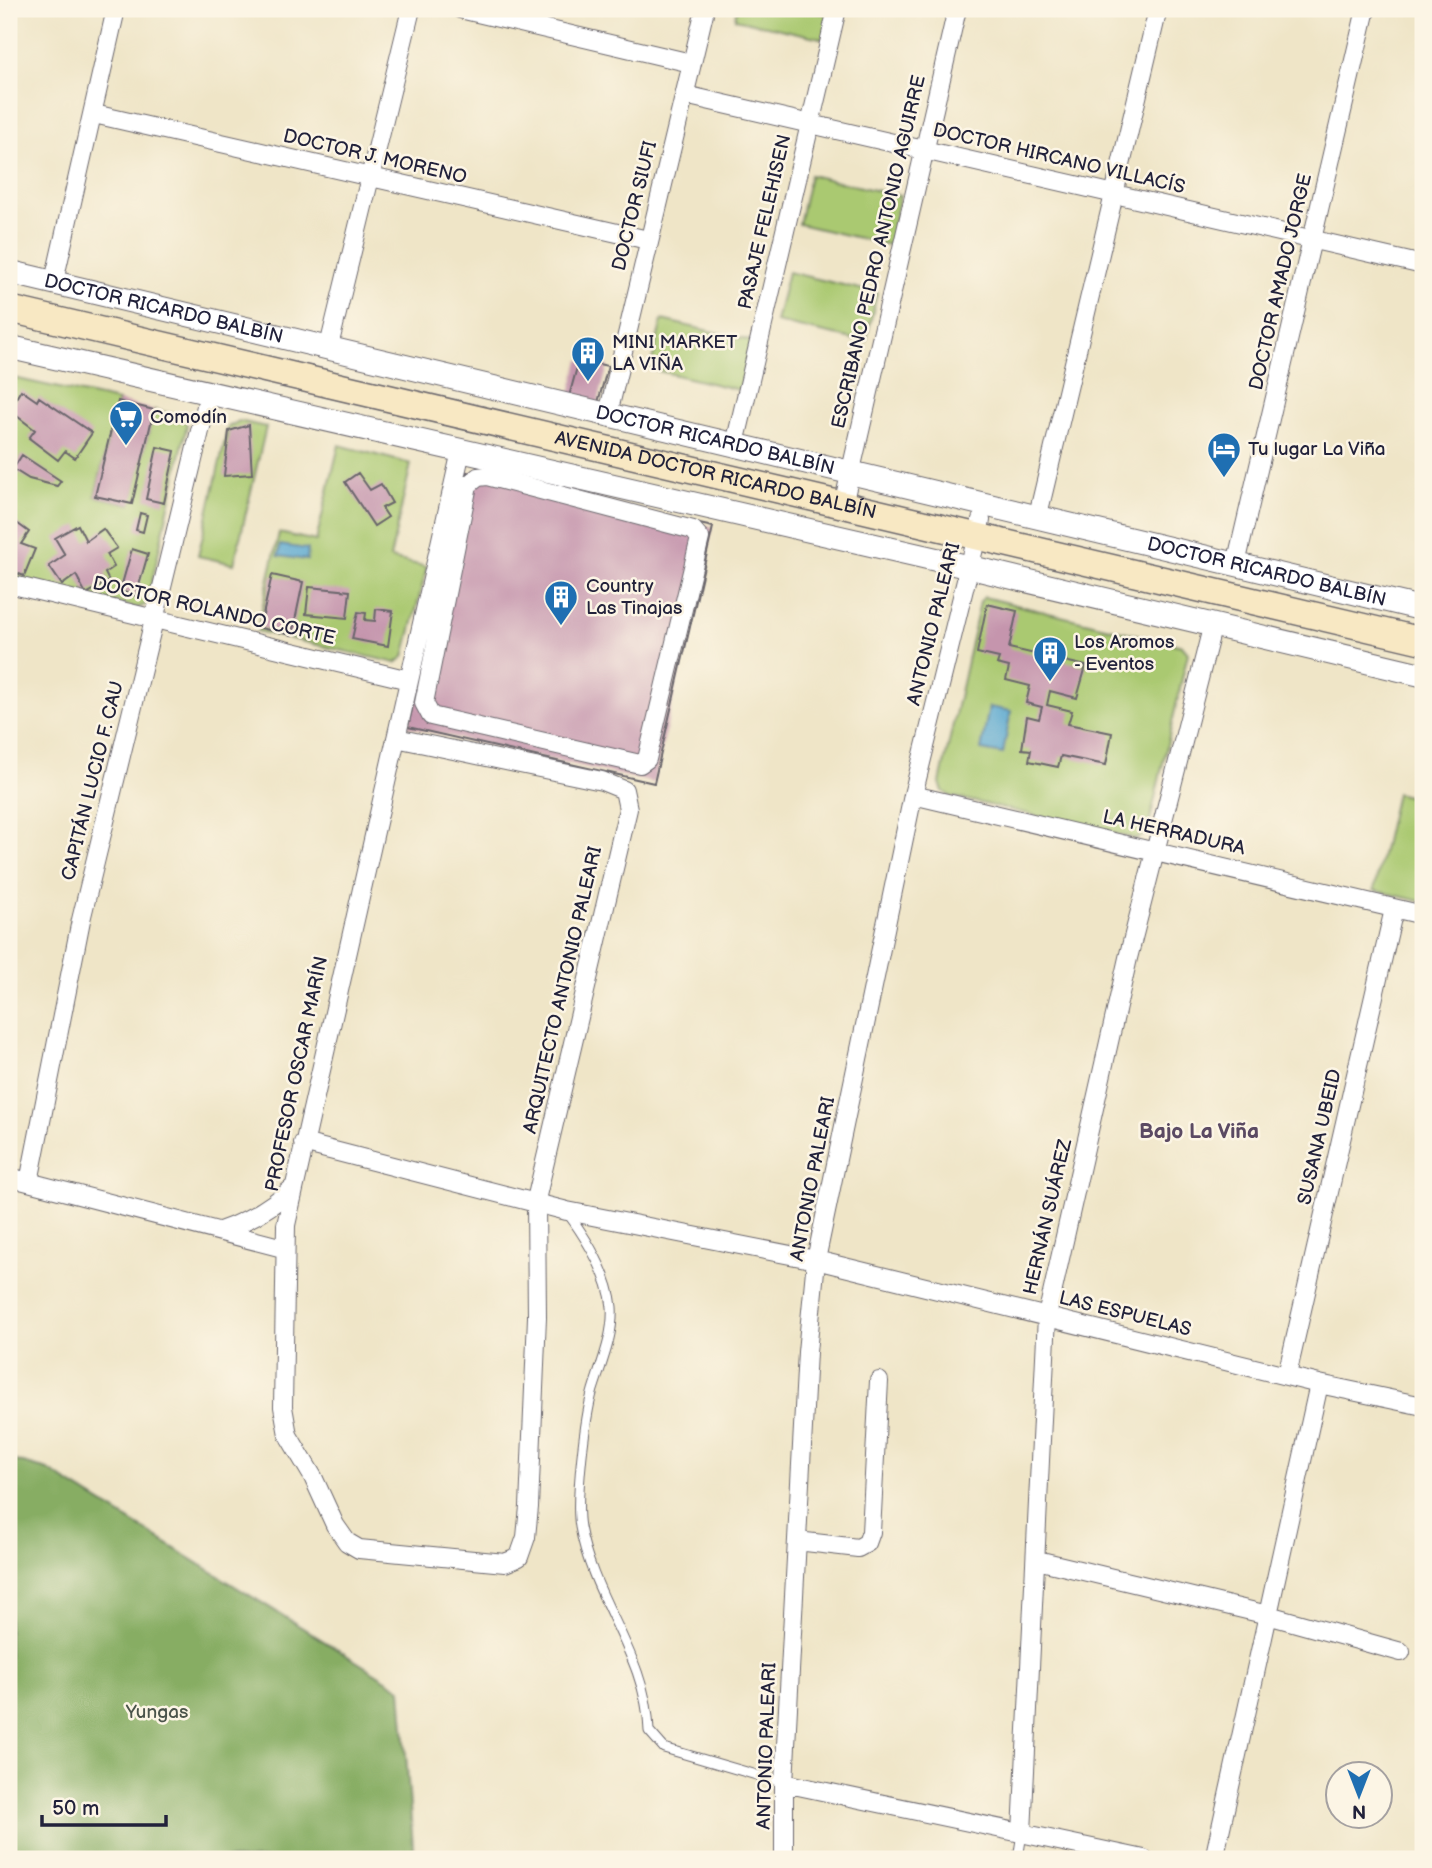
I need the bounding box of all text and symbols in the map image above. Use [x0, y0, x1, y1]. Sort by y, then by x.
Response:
street label: ESCRIBANO PEDRO ANTONIO AGUIRRE [827, 73, 931, 431]
street label: DOCTOR HIRCANO VILLACÍS [931, 118, 1187, 199]
street label: DOCTOR J. MORENO [281, 125, 469, 189]
street label: PASAJE FELEHISEN [734, 132, 796, 312]
street label: DOCTOR SIUFI [608, 139, 662, 273]
street label: DOCTOR AMADO JORGE [1245, 172, 1317, 392]
street label: DOCTOR RICARDO BALBÍN [42, 269, 285, 348]
place label: MINI MARKET LA VIÑA [612, 331, 738, 376]
building icon: MINI MARKET LA VIÑA [569, 334, 607, 383]
supermarket icon: Comodín [107, 398, 145, 447]
street label: DOCTOR RICARDO BALBÍN [593, 401, 837, 480]
place label: Comodín [150, 406, 227, 429]
street label: AVENIDA DOCTOR RICARDO BALBÍN [553, 426, 879, 524]
hotel icon: Tu lugar La Viña [1205, 430, 1243, 479]
place label: Tu lugar La Viña [1248, 438, 1386, 461]
street label: DOCTOR RICARDO BALBÍN [1145, 532, 1389, 611]
street label: ANTONIO PALEARI [903, 540, 965, 708]
street label: DOCTOR ROLANDO CORTE [90, 572, 338, 650]
place label: Country Las Tinajas [586, 575, 682, 620]
building icon: Country Las Tinajas [542, 578, 580, 627]
place label: Los Aromos - Eventos [1074, 631, 1174, 676]
building icon: Los Aromos - Eventos [1031, 634, 1069, 683]
street label: CAPITÁN LUCIO F. CAU [56, 679, 129, 883]
street label: LA HERRADURA [1100, 805, 1248, 861]
street label: ARQUITECTO ANTONIO PALEARI [519, 844, 607, 1136]
street label: PROFESOR OSCAR MARÍN [260, 954, 333, 1194]
street label: SUSANA UBEID [1293, 1067, 1347, 1207]
street label: ANTONIO PALEARI [786, 1095, 840, 1263]
district label: Bajo La Viña [1139, 1119, 1259, 1144]
street label: HERNÁN SUÁREZ [1018, 1136, 1077, 1297]
street label: LAS ESPUELAS [1056, 1286, 1194, 1342]
street label: ANTONIO PALEARI [753, 1662, 781, 1830]
park label: Yungas [125, 1701, 188, 1724]
north arrow [1324, 1759, 1394, 1829]
scale bar [42, 1784, 166, 1828]
text: 50 m [52, 1796, 99, 1821]
text: N [1352, 1799, 1366, 1822]

